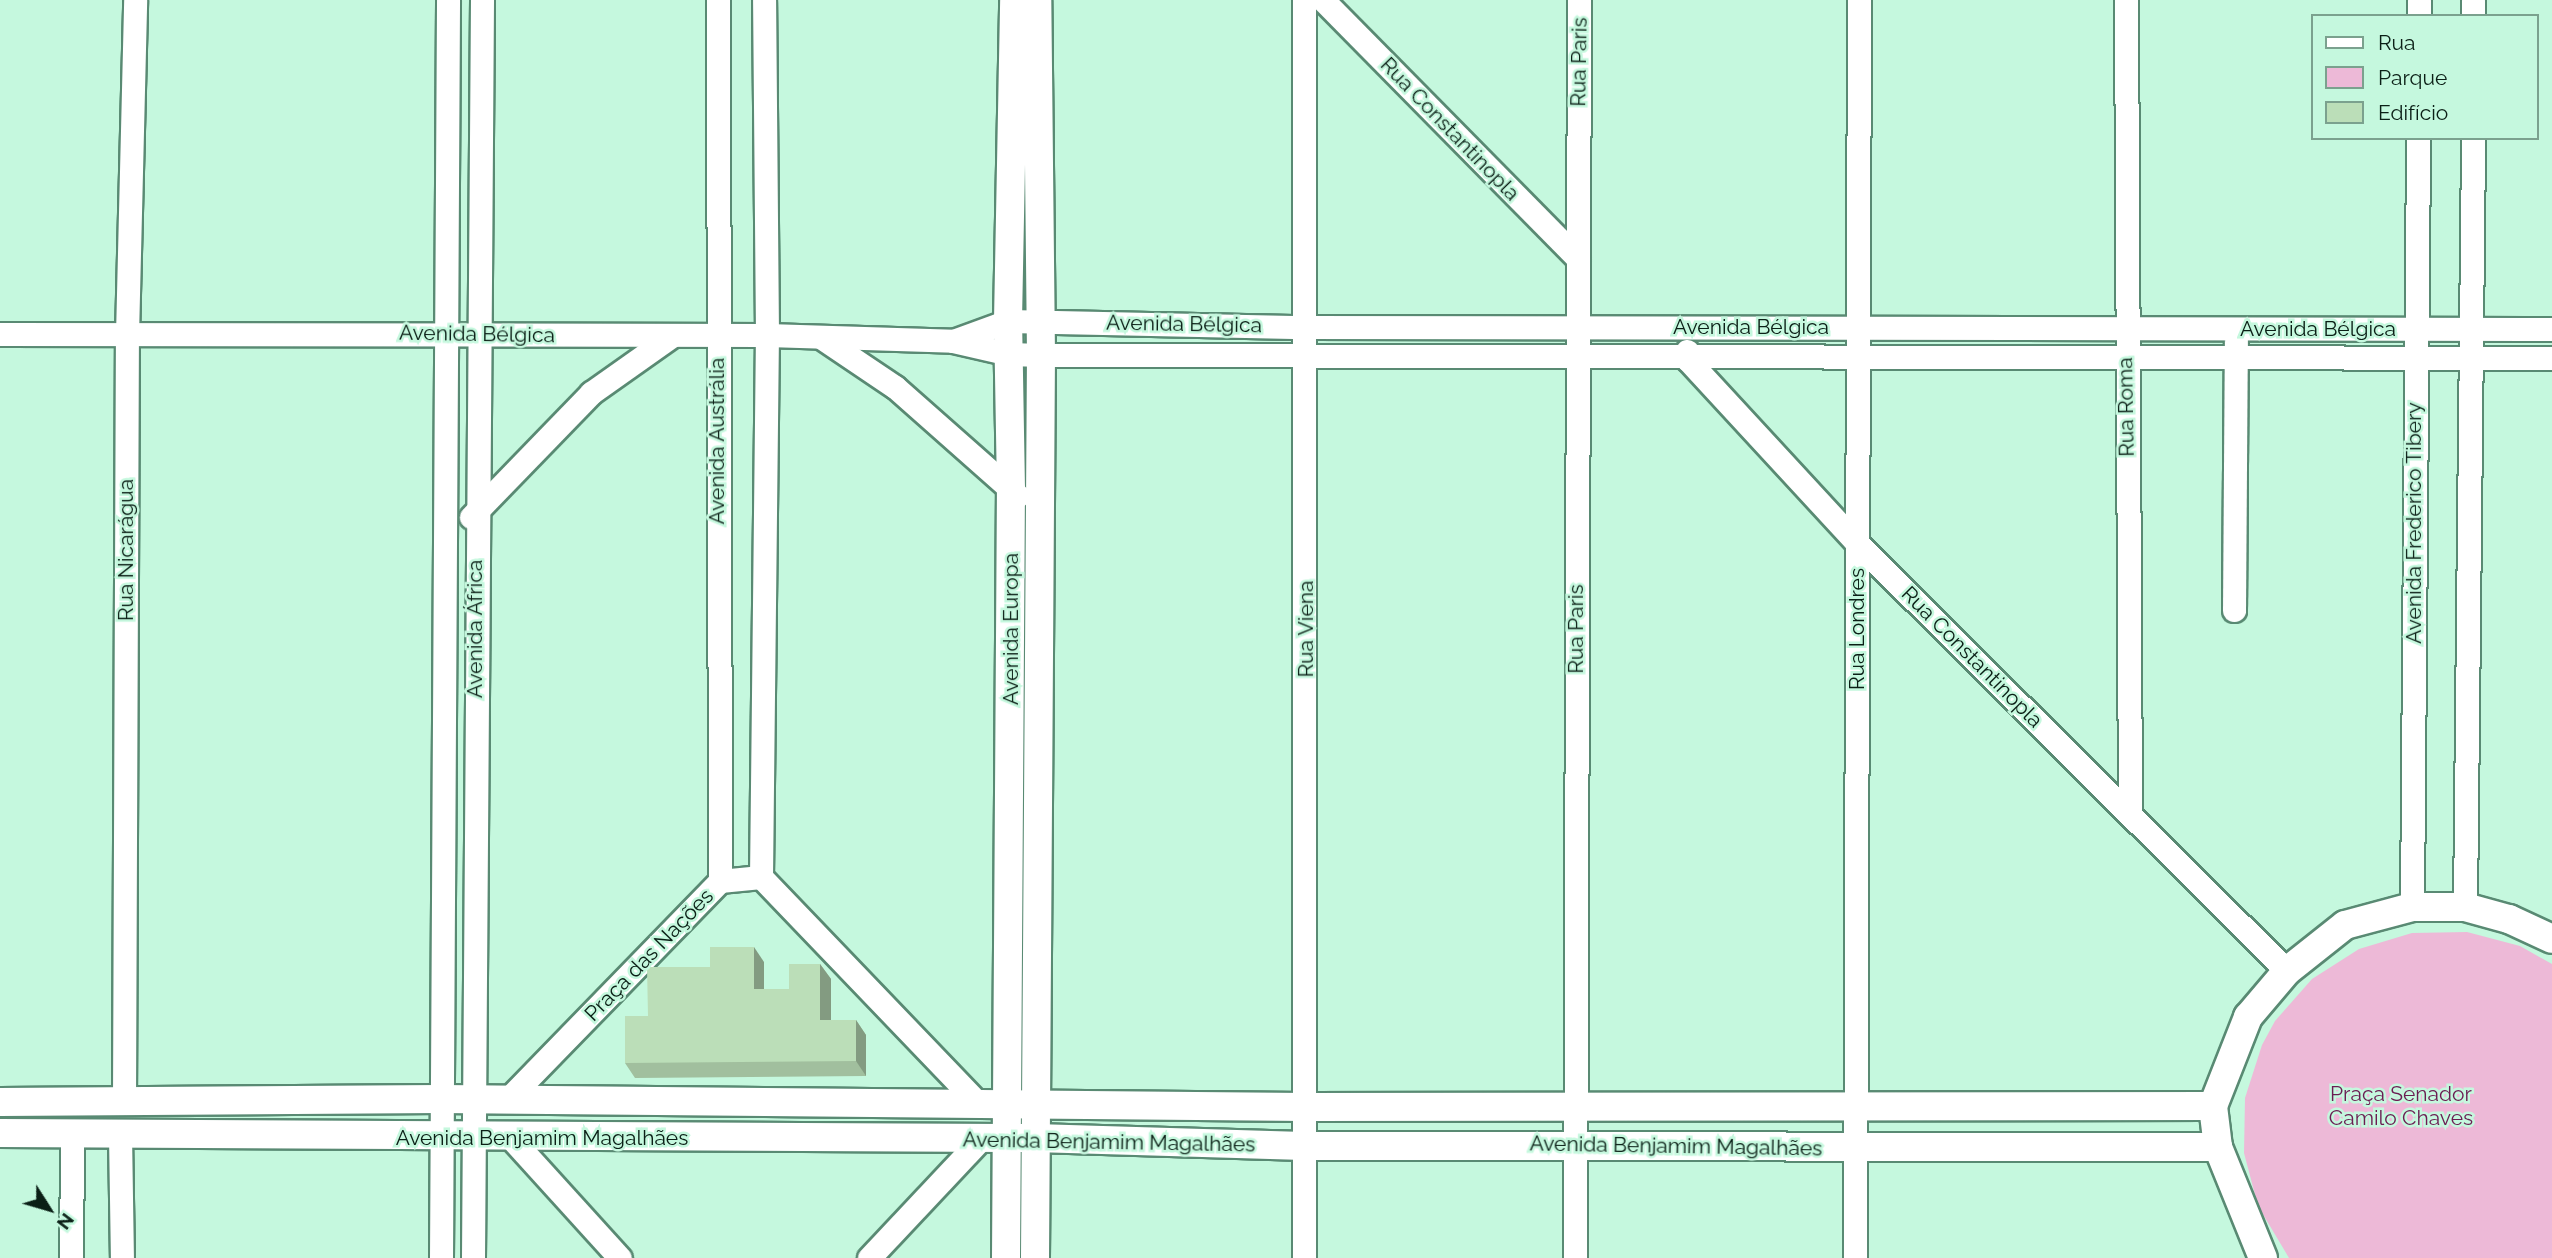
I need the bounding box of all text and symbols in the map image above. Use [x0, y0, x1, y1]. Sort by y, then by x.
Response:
legend [2310, 14, 2538, 140]
street label: Rua Paris [1566, 17, 1592, 107]
text: Rua [2378, 30, 2415, 55]
street label: Rua Constantinopla [1375, 52, 1525, 206]
text: Parque [2378, 65, 2447, 90]
text: Edifício [2378, 100, 2448, 125]
street label: Avenida Bélgica [1106, 310, 1262, 338]
street label: Avenida Bélgica [1673, 314, 1829, 340]
street label: Avenida Bélgica [2240, 316, 2396, 342]
street label: Avenida Bélgica [399, 320, 555, 348]
street label: Avenida Austrália [704, 357, 730, 525]
street label: Rua Roma [2113, 357, 2139, 457]
street label: Avenida Frederico Tibery [2401, 402, 2427, 644]
street label: Rua Nicarágua [113, 479, 139, 621]
street label: Avenida Europa [998, 553, 1024, 705]
street label: Avenida África [462, 559, 488, 699]
street label: Rua Londres [1844, 568, 1870, 690]
street label: Rua Viena [1293, 580, 1319, 678]
street label: Rua Constantinopla [1896, 581, 2048, 733]
street label: Rua Paris [1563, 584, 1589, 674]
street label: Praça das Nações [579, 884, 719, 1026]
park label: Praça Senador Camilo Chaves [2329, 1081, 2473, 1131]
street label: Avenida Benjamim Magalhães [396, 1125, 688, 1151]
street label: Avenida Benjamim Magalhães [962, 1127, 1256, 1157]
street label: Avenida Benjamim Magalhães [1529, 1131, 1823, 1161]
north arrow [14, 1174, 84, 1244]
text: N [53, 1209, 79, 1234]

